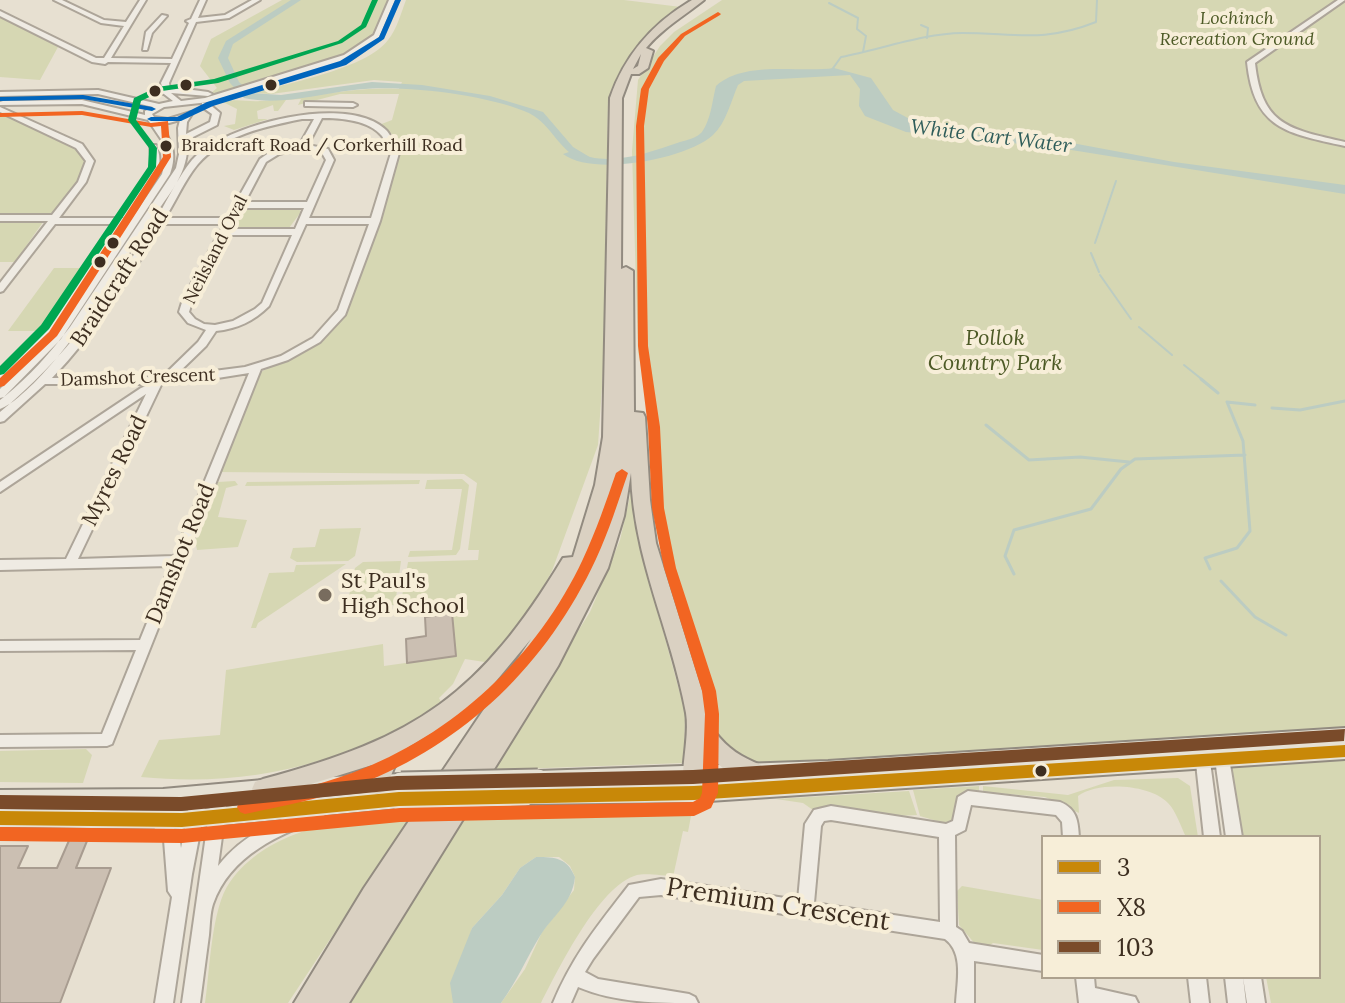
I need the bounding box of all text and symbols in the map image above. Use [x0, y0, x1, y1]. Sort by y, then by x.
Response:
park label: Lochinch Recreation Ground [1160, 8, 1314, 50]
unlabelled marker [178, 77, 194, 93]
unlabelled marker [263, 77, 279, 93]
unlabelled marker [147, 83, 163, 99]
water label: White Cart Water [909, 115, 1073, 159]
place label: Braidcraft Road / Corkerhill Road [181, 135, 463, 157]
marker: Braidcraft Road / Corkerhill Road [158, 138, 174, 154]
street label: Neilsland Oval [179, 192, 253, 308]
street label: Braidcraft Road [66, 204, 174, 352]
unlabelled marker [105, 235, 121, 251]
unlabelled marker [92, 254, 108, 270]
park label: Pollok Country Park [928, 326, 1062, 378]
street label: Damshot Crescent [60, 364, 216, 392]
street label: Myres Road [77, 411, 153, 531]
street label: Damshot Road [141, 480, 221, 628]
place label: St Paul's High School [341, 569, 465, 620]
marker: St Paul's High School [316, 586, 334, 604]
unlabelled marker [1033, 763, 1049, 779]
legend [1041, 835, 1321, 979]
text: 3 [1117, 852, 1130, 883]
street label: Premium Crescent [664, 872, 892, 938]
text: X8 [1117, 892, 1146, 923]
text: 103 [1117, 932, 1154, 963]

